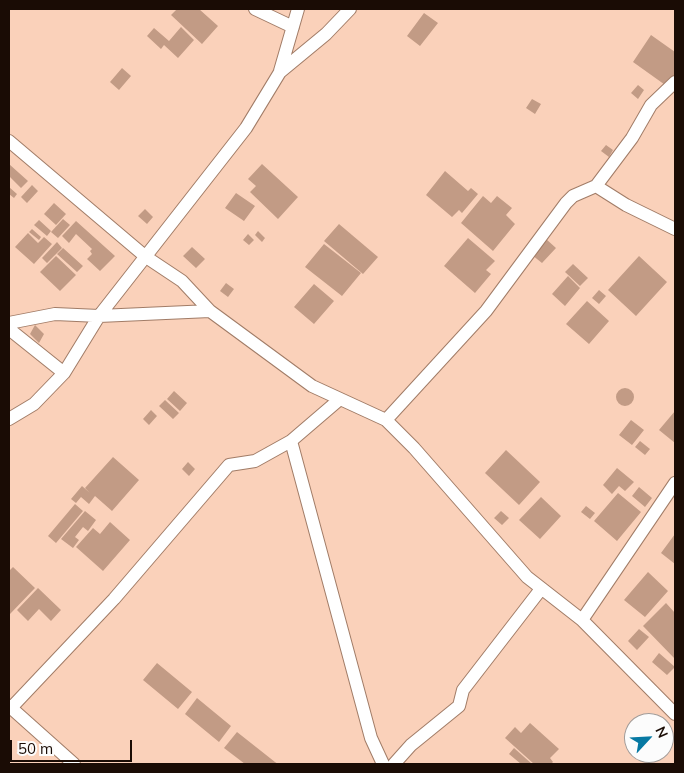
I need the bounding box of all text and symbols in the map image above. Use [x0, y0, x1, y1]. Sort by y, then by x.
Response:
north arrow [624, 713, 674, 763]
text: N [651, 723, 672, 741]
scale bar [12, 730, 135, 762]
text: 50 m [18, 739, 53, 758]

